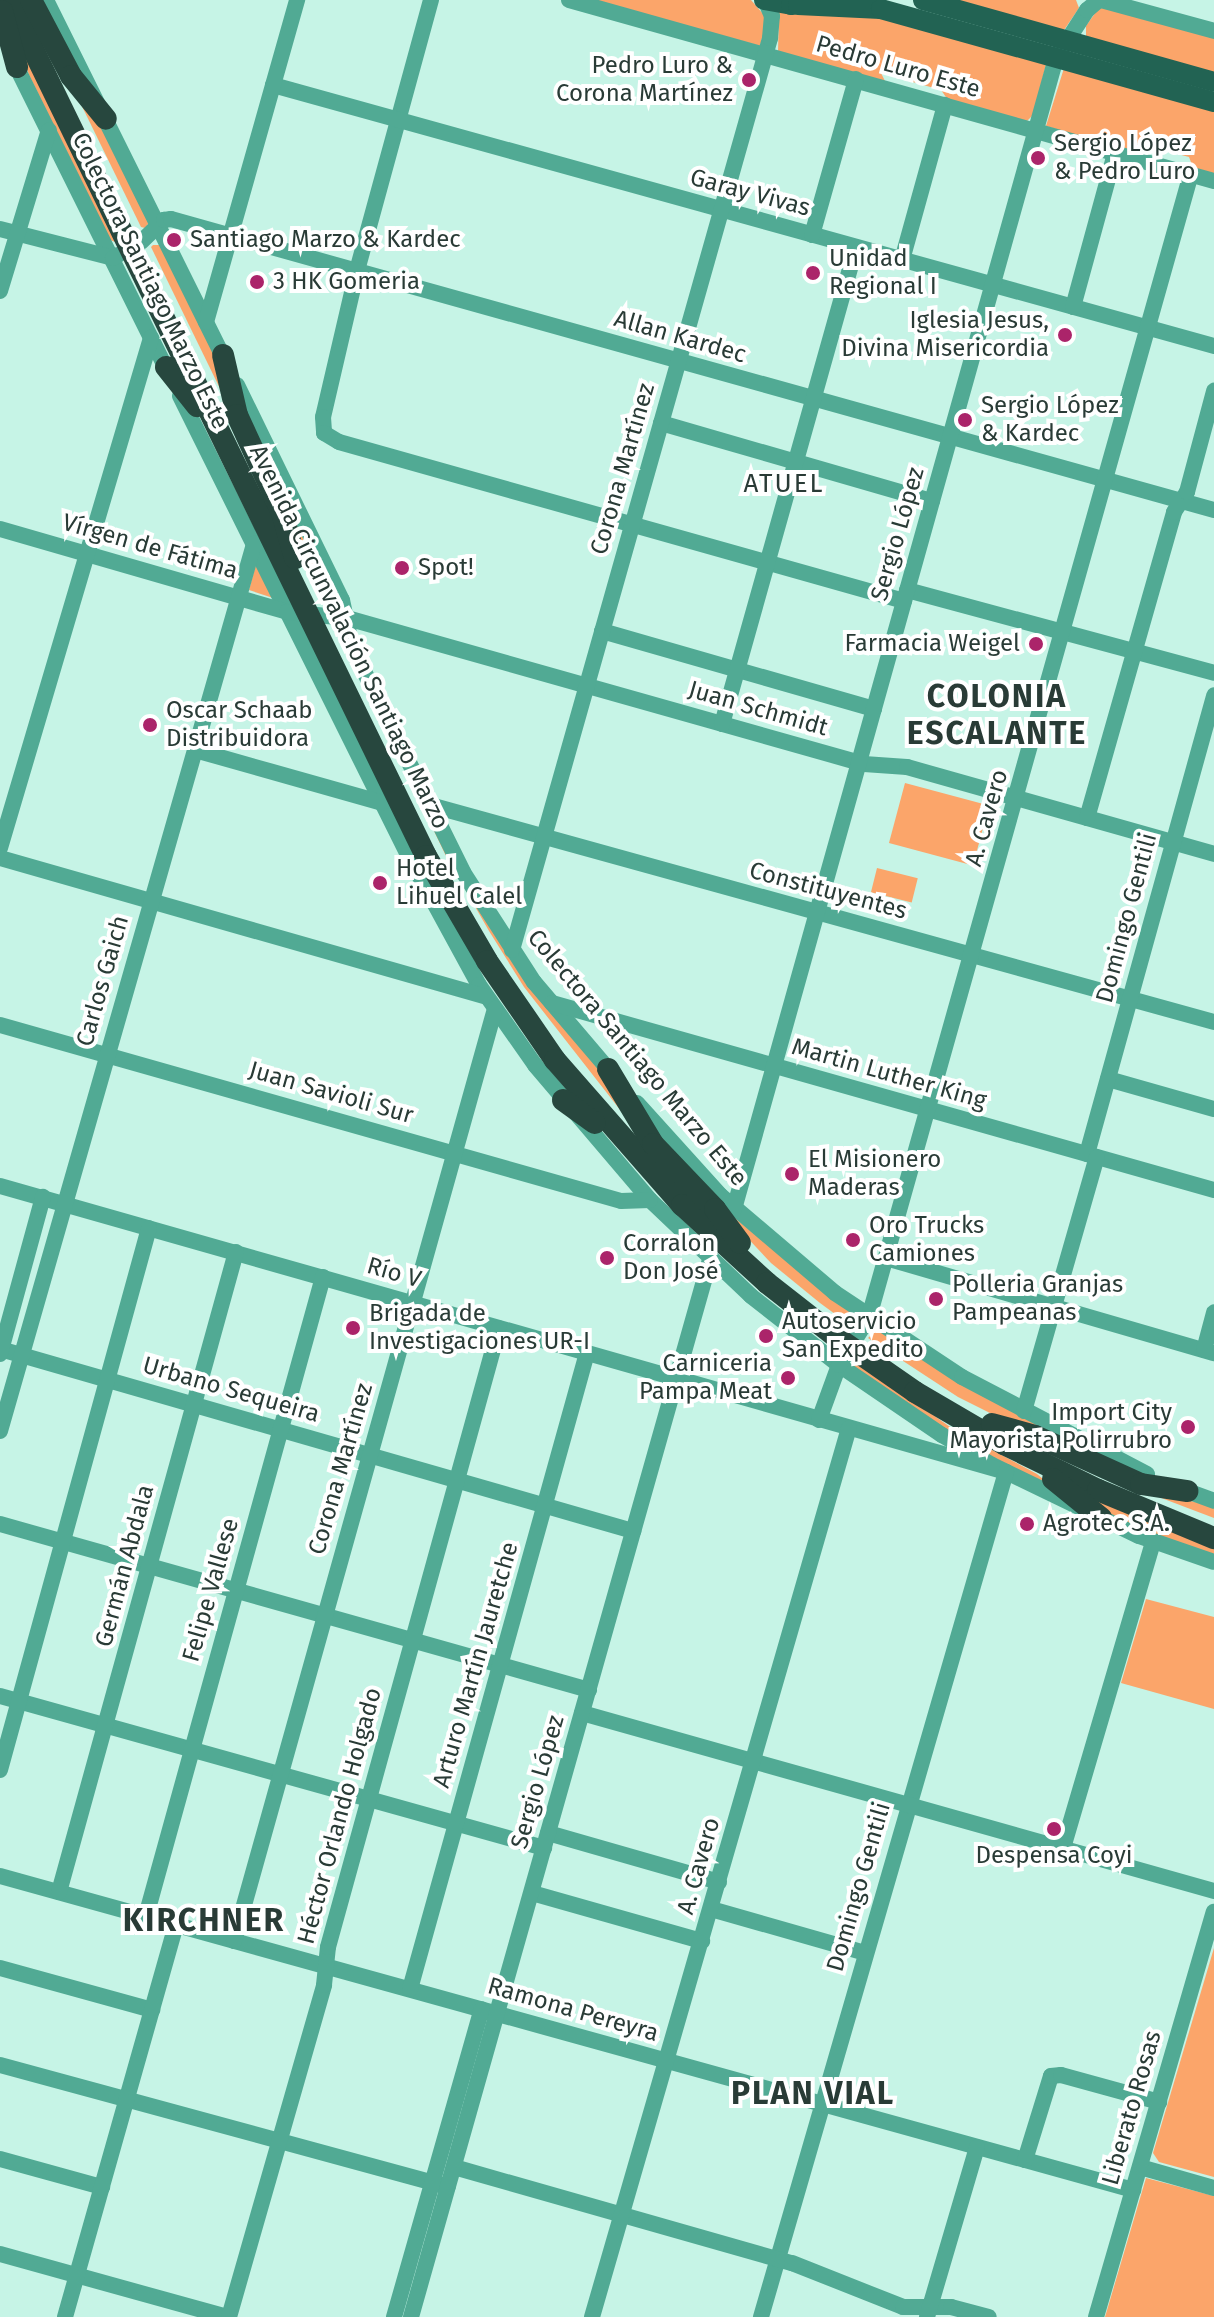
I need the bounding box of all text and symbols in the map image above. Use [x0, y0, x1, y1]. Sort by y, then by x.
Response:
street label: Pedro Luro Este [813, 30, 983, 104]
place label: Pedro Luro & Corona Martínez [556, 52, 733, 108]
marker: Pedro Luro & Corona Martínez [740, 71, 758, 89]
street label: Colectora Santiago Marzo Este [66, 128, 234, 434]
place label: Sergio López & Pedro Luro [1054, 130, 1196, 186]
marker: Sergio López & Pedro Luro [1029, 149, 1047, 167]
street label: Garay Vivas [687, 163, 813, 223]
place label: Santiago Marzo & Kardec [190, 226, 461, 254]
marker: Santiago Marzo & Kardec [165, 231, 183, 249]
place label: Unidad Regional I [829, 245, 937, 301]
marker: Unidad Regional I [804, 264, 822, 282]
place label: 3 HK Gomeria [273, 268, 420, 296]
marker: 3 HK Gomeria [248, 273, 266, 291]
street label: Allan Kardec [611, 304, 749, 370]
place label: Iglesia Jesus, Divina Misericordia [841, 307, 1049, 363]
marker: Iglesia Jesus, Divina Misericordia [1056, 326, 1074, 344]
street label: Corona Martínez [585, 380, 661, 558]
place label: Sergio López & Kardec [981, 392, 1119, 448]
marker: Sergio López & Kardec [956, 411, 974, 429]
street label: Avenida Circunvalación Santiago Marzo [243, 440, 455, 834]
street label: Sergio López [865, 464, 931, 604]
district label: ATUEL [743, 468, 825, 500]
street label: Vírgen de Fátima [59, 508, 241, 586]
place label: Spot! [418, 554, 474, 582]
marker: Spot! [393, 559, 411, 577]
place label: Farmacia Weigel [844, 630, 1020, 658]
marker: Farmacia Weigel [1027, 635, 1045, 653]
street label: Juan Schmidt [685, 675, 831, 743]
district label: COLONIA ESCALANTE [907, 678, 1087, 753]
place label: Oscar Schaab Distribuidora [166, 697, 313, 753]
marker: Oscar Schaab Distribuidora [141, 716, 159, 734]
street label: A. Cavero [959, 766, 1015, 870]
street label: Domingo Gentili [1090, 830, 1164, 1006]
place label: Hotel Lihuel Calel [396, 855, 522, 911]
street label: Constituyentes [746, 856, 910, 926]
marker: Hotel Lihuel Calel [371, 874, 389, 892]
street label: Carlos Gaich [71, 912, 135, 1050]
street label: Colectora Santiago Marzo Este [521, 924, 753, 1192]
street label: Martin Luther King [788, 1032, 990, 1116]
street label: Juan Savioli Sur [246, 1056, 416, 1130]
place label: El Misionero Maderas [808, 1146, 941, 1202]
marker: El Misionero Maderas [783, 1165, 801, 1183]
place label: Oro Trucks Camiones [869, 1212, 984, 1268]
place label: Corralon Don José [623, 1230, 719, 1286]
marker: Oro Trucks Camiones [844, 1231, 862, 1249]
marker: Corralon Don José [598, 1249, 616, 1267]
street label: Río V [364, 1252, 424, 1294]
place label: Polleria Granjas Pampeanas [952, 1271, 1123, 1327]
marker: Polleria Granjas Pampeanas [927, 1290, 945, 1308]
place label: Brigada de Investigaciones UR-I [369, 1300, 590, 1356]
place label: Autoservicio San Expedito [782, 1308, 924, 1364]
marker: Brigada de Investigaciones UR-I [344, 1319, 362, 1337]
marker: Autoservicio San Expedito [757, 1327, 775, 1345]
place label: Carniceria Pampa Meat [639, 1350, 772, 1406]
street label: Urbano Sequeira [139, 1351, 323, 1429]
marker: Carniceria Pampa Meat [779, 1369, 797, 1387]
street label: Corona Martínez [303, 1380, 379, 1558]
place label: Import City Mayorista Polirrubro [949, 1399, 1172, 1455]
marker: Import City Mayorista Polirrubro [1179, 1418, 1197, 1436]
street label: Germán Abdala [90, 1482, 160, 1650]
place label: Agrotec S.A. [1043, 1510, 1170, 1538]
street label: Felipe Vallese [177, 1515, 245, 1665]
marker: Agrotec S.A. [1018, 1515, 1036, 1533]
street label: Arturo Martín Jauretche [427, 1539, 525, 1791]
street label: Héctor Orlando Holgado [292, 1685, 388, 1947]
street label: Sergio López [505, 1712, 571, 1852]
street label: Domingo Gentili [821, 1799, 897, 1975]
street label: A. Cavero [671, 1814, 727, 1918]
marker: Despensa Coyi [1045, 1820, 1063, 1838]
place label: Despensa Coyi [976, 1842, 1132, 1870]
district label: KIRCHNER [123, 1901, 285, 1939]
street label: Ramona Pereyra [484, 1972, 662, 2048]
street label: Liberato Rosas [1096, 2027, 1168, 2189]
district label: PLAN VIAL [731, 2074, 895, 2112]

